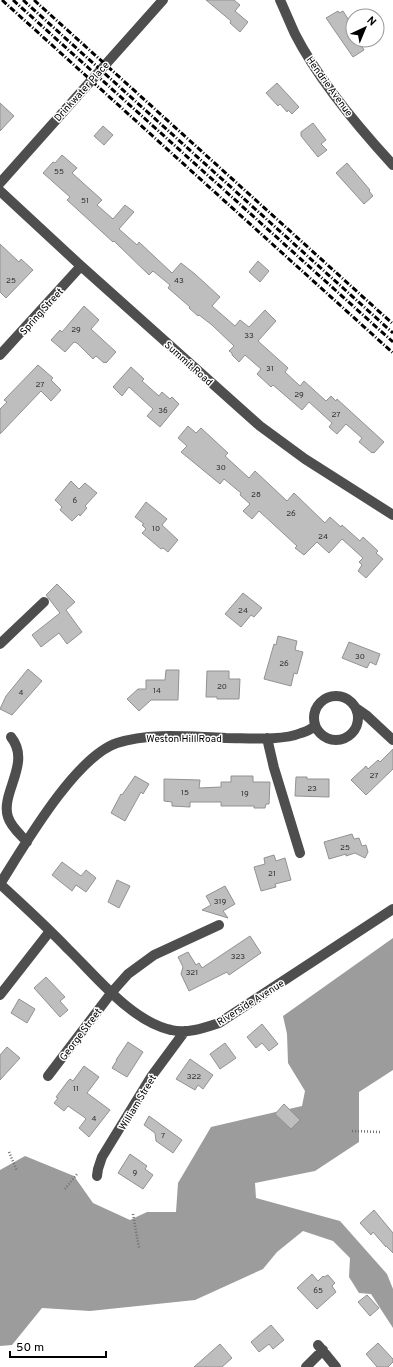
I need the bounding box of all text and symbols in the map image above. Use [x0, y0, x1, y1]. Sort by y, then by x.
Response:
north arrow [345, 8, 385, 48]
text: N [364, 14, 379, 29]
street label: Hendrie Avenue [303, 54, 355, 119]
street label: Drinkwater Place [52, 59, 113, 125]
house number: 55 [54, 167, 64, 177]
house number: 51 [81, 196, 89, 206]
house number: 25 [6, 276, 16, 286]
house number: 43 [174, 276, 184, 286]
street label: Spring Street [17, 285, 67, 338]
house number: 29 [71, 325, 81, 335]
house number: 33 [244, 331, 254, 341]
street label: Summit Road [161, 339, 215, 389]
house number: 31 [266, 364, 274, 374]
house number: 27 [36, 380, 45, 390]
house number: 29 [294, 390, 304, 400]
house number: 36 [158, 406, 168, 416]
house number: 27 [332, 410, 341, 420]
house number: 30 [216, 463, 226, 473]
house number: 28 [251, 490, 261, 500]
house number: 6 [73, 496, 78, 506]
house number: 26 [286, 509, 296, 519]
house number: 10 [152, 524, 160, 534]
house number: 24 [318, 532, 328, 542]
house number: 24 [238, 606, 248, 616]
house number: 30 [355, 652, 365, 662]
house number: 26 [279, 659, 289, 669]
house number: 20 [217, 682, 227, 692]
house number: 14 [153, 686, 161, 696]
house number: 4 [19, 688, 24, 698]
street label: Weston Hill Road [146, 733, 222, 746]
house number: 27 [370, 771, 379, 781]
house number: 23 [307, 784, 317, 794]
house number: 15 [181, 788, 189, 798]
house number: 19 [241, 789, 249, 799]
house number: 25 [340, 843, 350, 853]
house number: 21 [268, 869, 276, 879]
house number: 319 [214, 897, 227, 907]
house number: 323 [231, 952, 245, 962]
house number: 321 [186, 968, 198, 978]
street label: Riverside Avenue [215, 977, 287, 1029]
street label: George Street [57, 1006, 105, 1064]
street label: William Street [117, 1072, 160, 1133]
house number: 322 [187, 1072, 201, 1082]
house number: 11 [73, 1084, 79, 1094]
house number: 4 [92, 1114, 97, 1124]
house number: 7 [161, 1131, 165, 1141]
house number: 9 [133, 1168, 138, 1178]
house number: 65 [313, 1286, 323, 1296]
scale bar [10, 1333, 106, 1359]
text: 50 m [16, 1340, 44, 1356]

